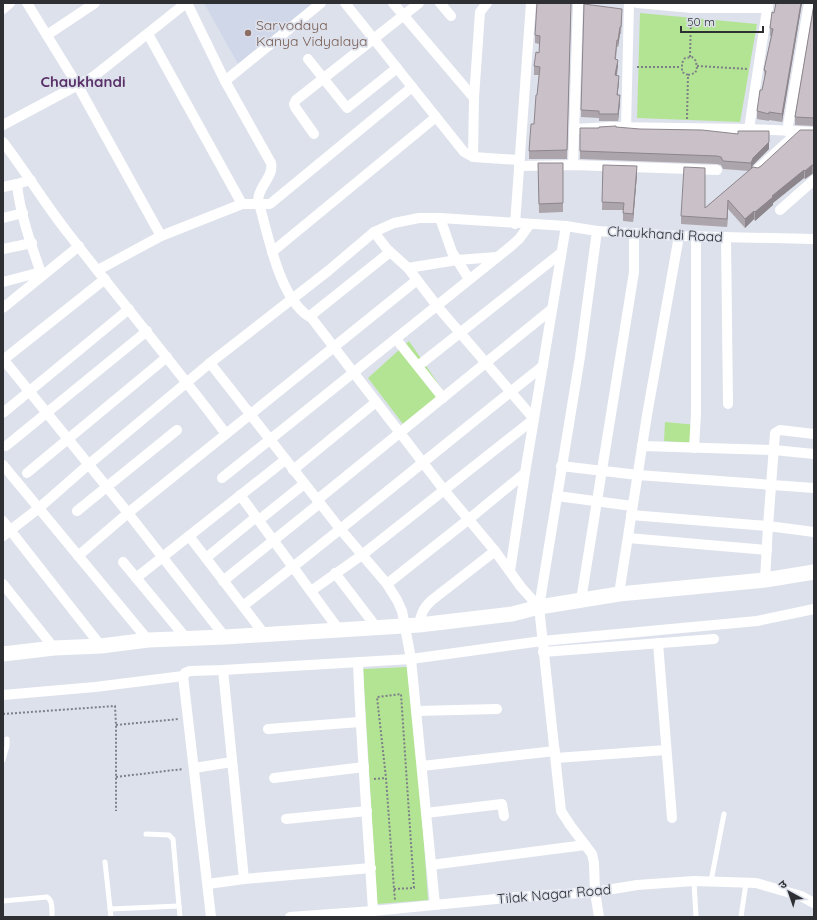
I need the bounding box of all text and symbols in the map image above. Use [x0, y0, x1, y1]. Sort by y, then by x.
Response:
scale bar [681, 8, 763, 34]
text: 50 m [687, 14, 715, 29]
place label: Sarvodaya Kanya Vidyalaya [256, 16, 368, 50]
marker: Sarvodaya Kanya Vidyalaya [243, 28, 253, 38]
district label: Chaukhandi [41, 72, 125, 91]
street label: Chaukhandi Road [607, 222, 723, 246]
north arrow [769, 872, 809, 912]
text: उ [776, 877, 790, 892]
street label: Tilak Nagar Road [496, 880, 612, 908]

